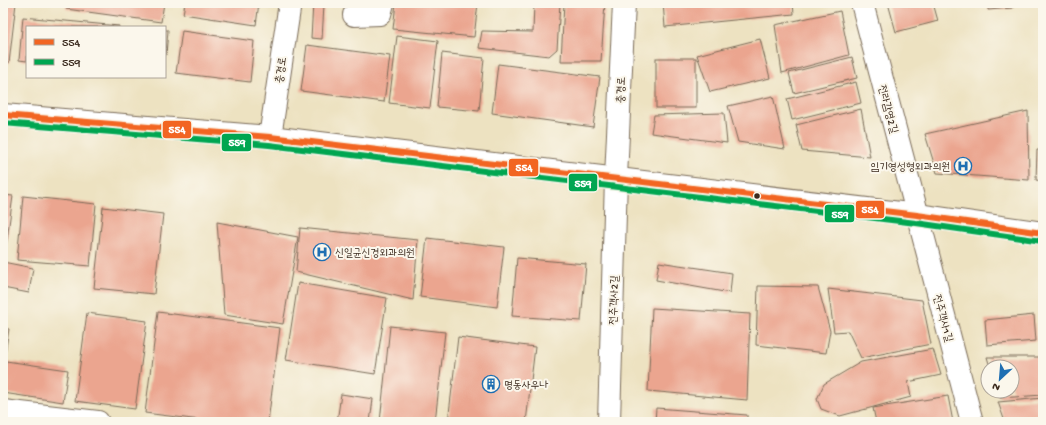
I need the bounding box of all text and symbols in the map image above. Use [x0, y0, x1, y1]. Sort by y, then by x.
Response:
legend [26, 26, 166, 78]
text: 554 [62, 37, 81, 51]
street label: 충경로 [273, 56, 290, 84]
text: 559 [62, 57, 81, 71]
street label: 충경로 [615, 76, 628, 104]
street label: 전라감영2길 [875, 84, 900, 135]
line badge: 554 [162, 120, 192, 139]
text: 554 [169, 125, 186, 137]
line badge: 559 [221, 133, 252, 152]
text: 559 [228, 138, 246, 150]
hospital icon: 임기영성형외과의원 [953, 156, 973, 176]
line badge: 554 [508, 158, 539, 177]
place label: 임기영성형외과의원 [870, 162, 950, 174]
text: 554 [516, 163, 533, 175]
line badge: 559 [568, 173, 598, 192]
text: 559 [574, 179, 592, 191]
unlabelled marker [752, 191, 762, 201]
line badge: 554 [855, 200, 885, 219]
line badge: 559 [824, 204, 855, 223]
text: 554 [862, 205, 879, 217]
text: 559 [831, 210, 849, 222]
hospital icon: 신일균신경외과의원 [312, 242, 332, 262]
place label: 신일균신경외과의원 [335, 248, 415, 260]
street label: 전주객사2길 [607, 275, 622, 325]
street label: 전주객사1길 [930, 293, 955, 344]
north arrow [980, 359, 1020, 399]
building icon: 명동사우나 [481, 374, 501, 394]
text: N [991, 379, 1002, 393]
place label: 명동사우나 [504, 380, 548, 392]

